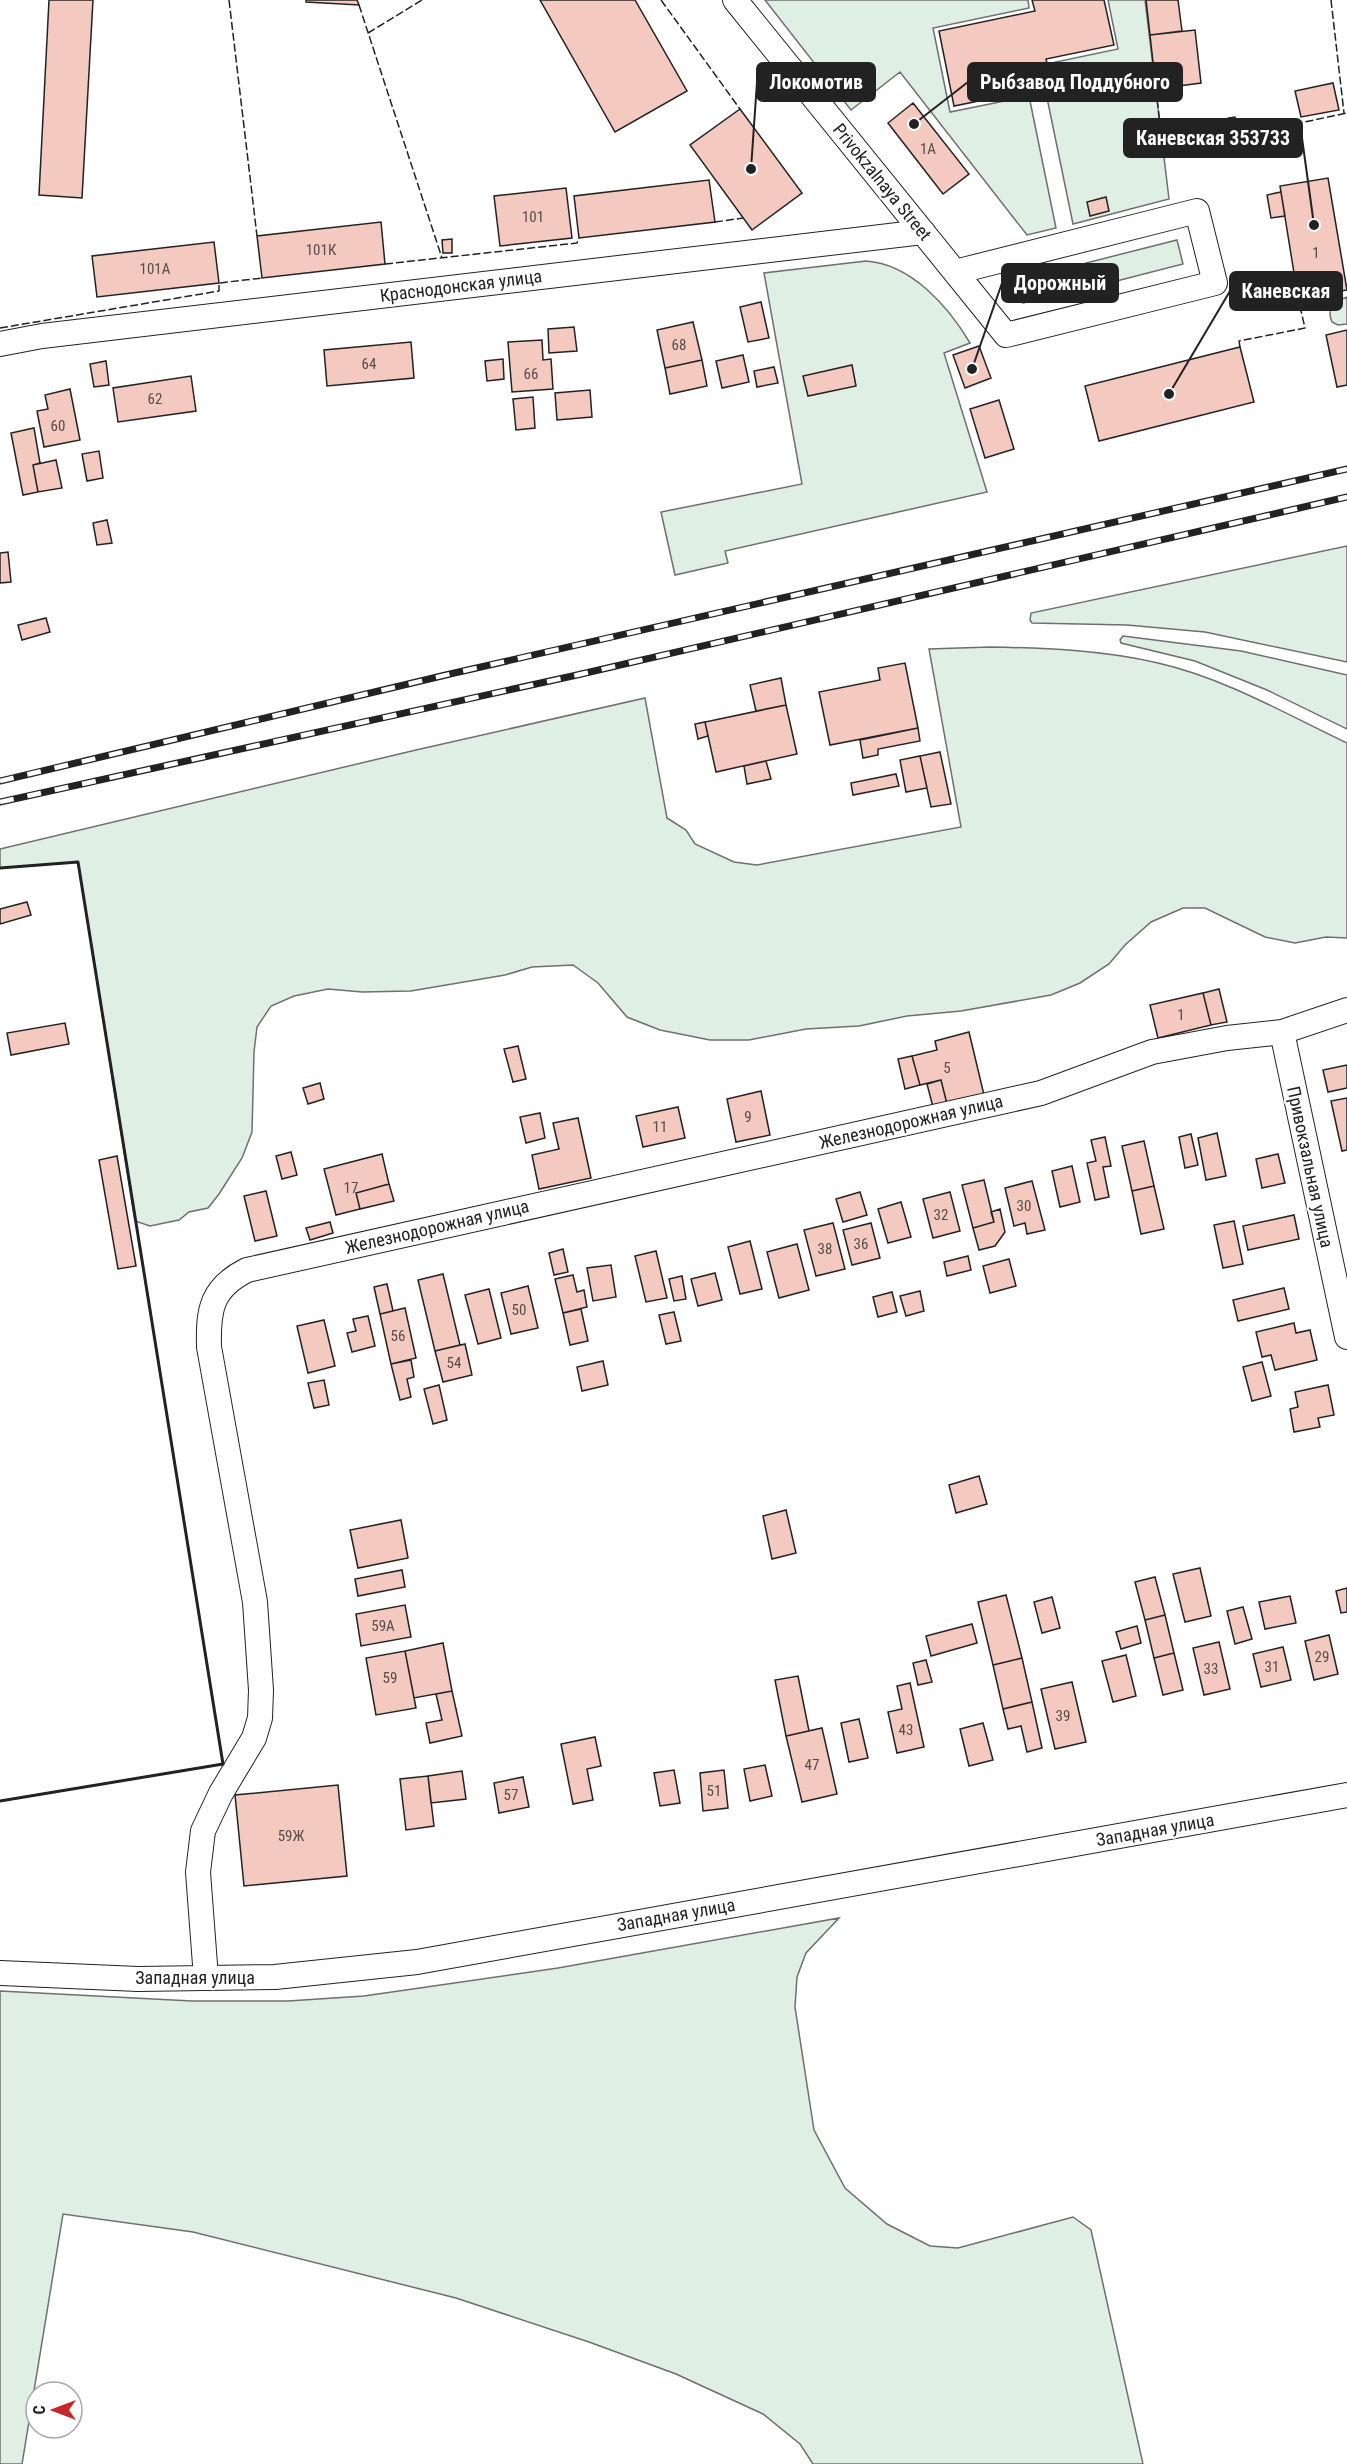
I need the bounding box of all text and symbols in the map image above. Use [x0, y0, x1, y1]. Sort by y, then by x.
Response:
callout: Локомотив [757, 63, 875, 101]
callout: Рыбзавод Поддубного [968, 63, 1182, 101]
text: Локомотив [769, 70, 863, 94]
text: Рыбзавод Поддубного [980, 70, 1170, 94]
street label: Privokzalnaya Street [829, 119, 936, 244]
callout: Каневская 353733 [1124, 119, 1302, 157]
text: Каневская 353733 [1136, 126, 1290, 150]
house number: 1А [920, 140, 936, 158]
house number: 101 [522, 208, 544, 226]
house number: 101К [306, 241, 337, 259]
house number: 1 [1312, 244, 1320, 262]
house number: 101А [140, 260, 171, 278]
callout: Дорожный [1002, 264, 1118, 302]
street label: Краснодонская улица [379, 265, 543, 306]
text: Дорожный [1014, 271, 1106, 295]
callout: Каневская [1230, 272, 1342, 310]
text: Каневская [1242, 279, 1330, 303]
house number: 68 [672, 336, 686, 354]
house number: 64 [362, 355, 376, 373]
house number: 66 [524, 365, 538, 383]
house number: 62 [148, 390, 162, 408]
house number: 60 [51, 417, 65, 435]
house number: 1 [1177, 1006, 1185, 1024]
house number: 5 [943, 1059, 951, 1077]
street label: Привокзальная улица [1283, 1084, 1338, 1250]
street label: Железнодорожная улица [817, 1090, 1005, 1153]
house number: 9 [744, 1108, 752, 1126]
house number: 11 [653, 1118, 667, 1136]
house number: 17 [344, 1179, 358, 1197]
street label: Железнодорожная улица [343, 1195, 531, 1258]
house number: 30 [1017, 1197, 1031, 1215]
house number: 32 [934, 1206, 948, 1224]
house number: 36 [854, 1235, 868, 1253]
house number: 38 [818, 1240, 832, 1258]
house number: 50 [512, 1301, 526, 1319]
house number: 56 [391, 1327, 405, 1345]
house number: 54 [447, 1354, 461, 1372]
house number: 59А [371, 1617, 395, 1635]
house number: 29 [1315, 1648, 1329, 1666]
house number: 31 [1265, 1658, 1279, 1676]
house number: 33 [1204, 1660, 1218, 1678]
house number: 59 [383, 1669, 397, 1687]
house number: 39 [1056, 1707, 1070, 1725]
house number: 43 [899, 1721, 913, 1739]
house number: 47 [805, 1756, 819, 1774]
house number: 51 [707, 1782, 721, 1800]
house number: 57 [504, 1786, 518, 1804]
street label: Западная улица [1094, 1809, 1216, 1850]
house number: 59Ж [278, 1827, 304, 1845]
street label: Западная улица [615, 1894, 737, 1935]
street label: Западная улица [135, 1967, 255, 1988]
north arrow [24, 2380, 84, 2440]
text: С [30, 2405, 49, 2415]

